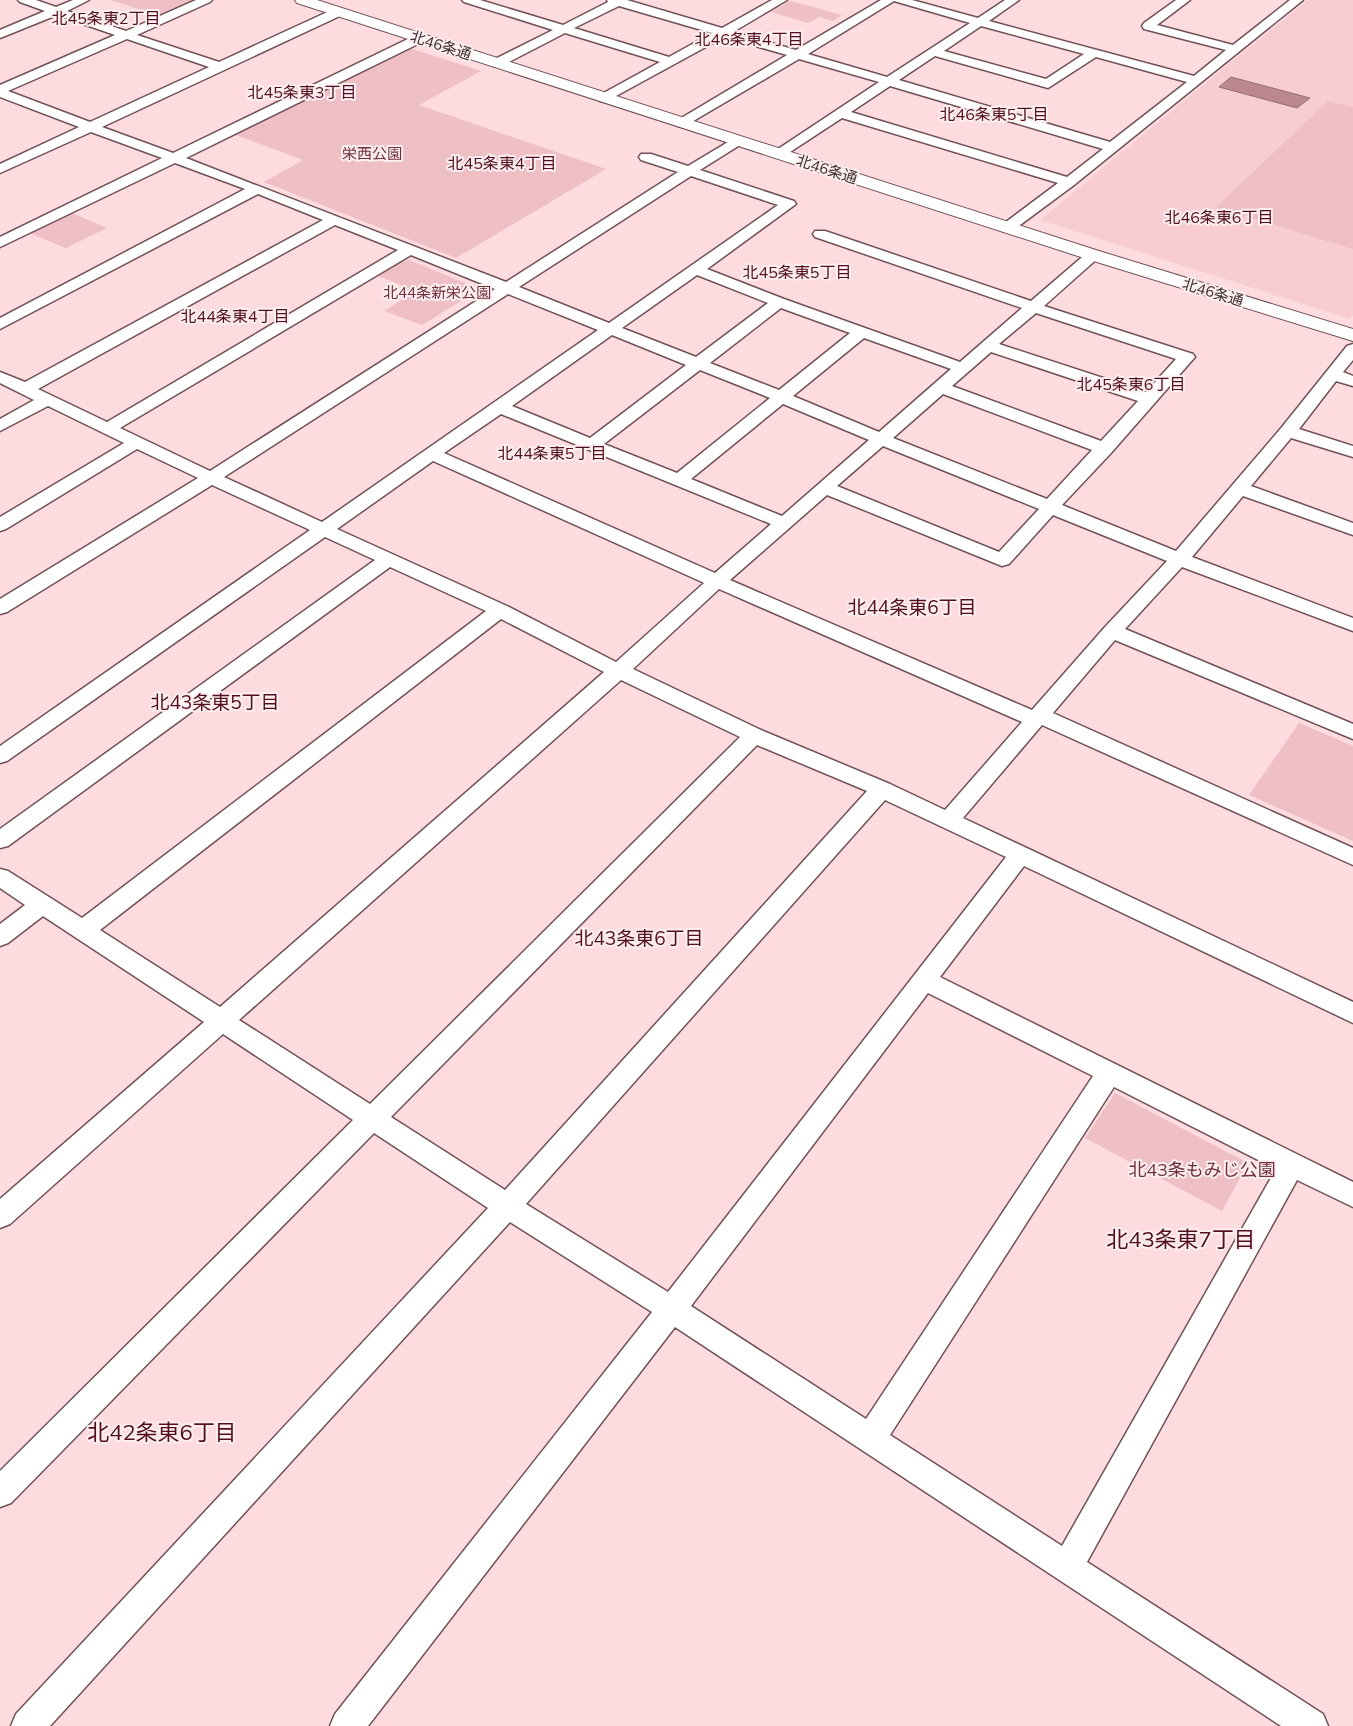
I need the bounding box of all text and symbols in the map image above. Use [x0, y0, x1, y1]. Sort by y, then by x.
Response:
district label: 北45条東2丁目 [52, 8, 160, 28]
street label: 北46条通 [408, 26, 474, 64]
district label: 北46条東4丁目 [695, 29, 803, 49]
district label: 北45条東3丁目 [248, 82, 356, 102]
district label: 北46条東5丁目 [940, 104, 1048, 124]
park label: 栄西公園 [342, 144, 402, 163]
street label: 北46条通 [794, 150, 860, 188]
district label: 北45条東4丁目 [448, 153, 556, 173]
district label: 北46条東6丁目 [1165, 207, 1273, 227]
district label: 北45条東5丁目 [743, 262, 851, 282]
street label: 北46条通 [1180, 274, 1246, 310]
park label: 北44条新栄公園 [383, 283, 491, 302]
district label: 北44条東4丁目 [181, 306, 289, 326]
district label: 北45条東6丁目 [1077, 374, 1185, 394]
district label: 北44条東5丁目 [498, 443, 606, 463]
district label: 北44条東6丁目 [847, 595, 977, 619]
district label: 北43条東5丁目 [150, 690, 280, 714]
district label: 北43条東6丁目 [574, 926, 704, 950]
park label: 北43条もみじ公園 [1128, 1158, 1276, 1181]
district label: 北43条東7丁目 [1106, 1225, 1256, 1253]
district label: 北42条東6丁目 [87, 1418, 237, 1446]

